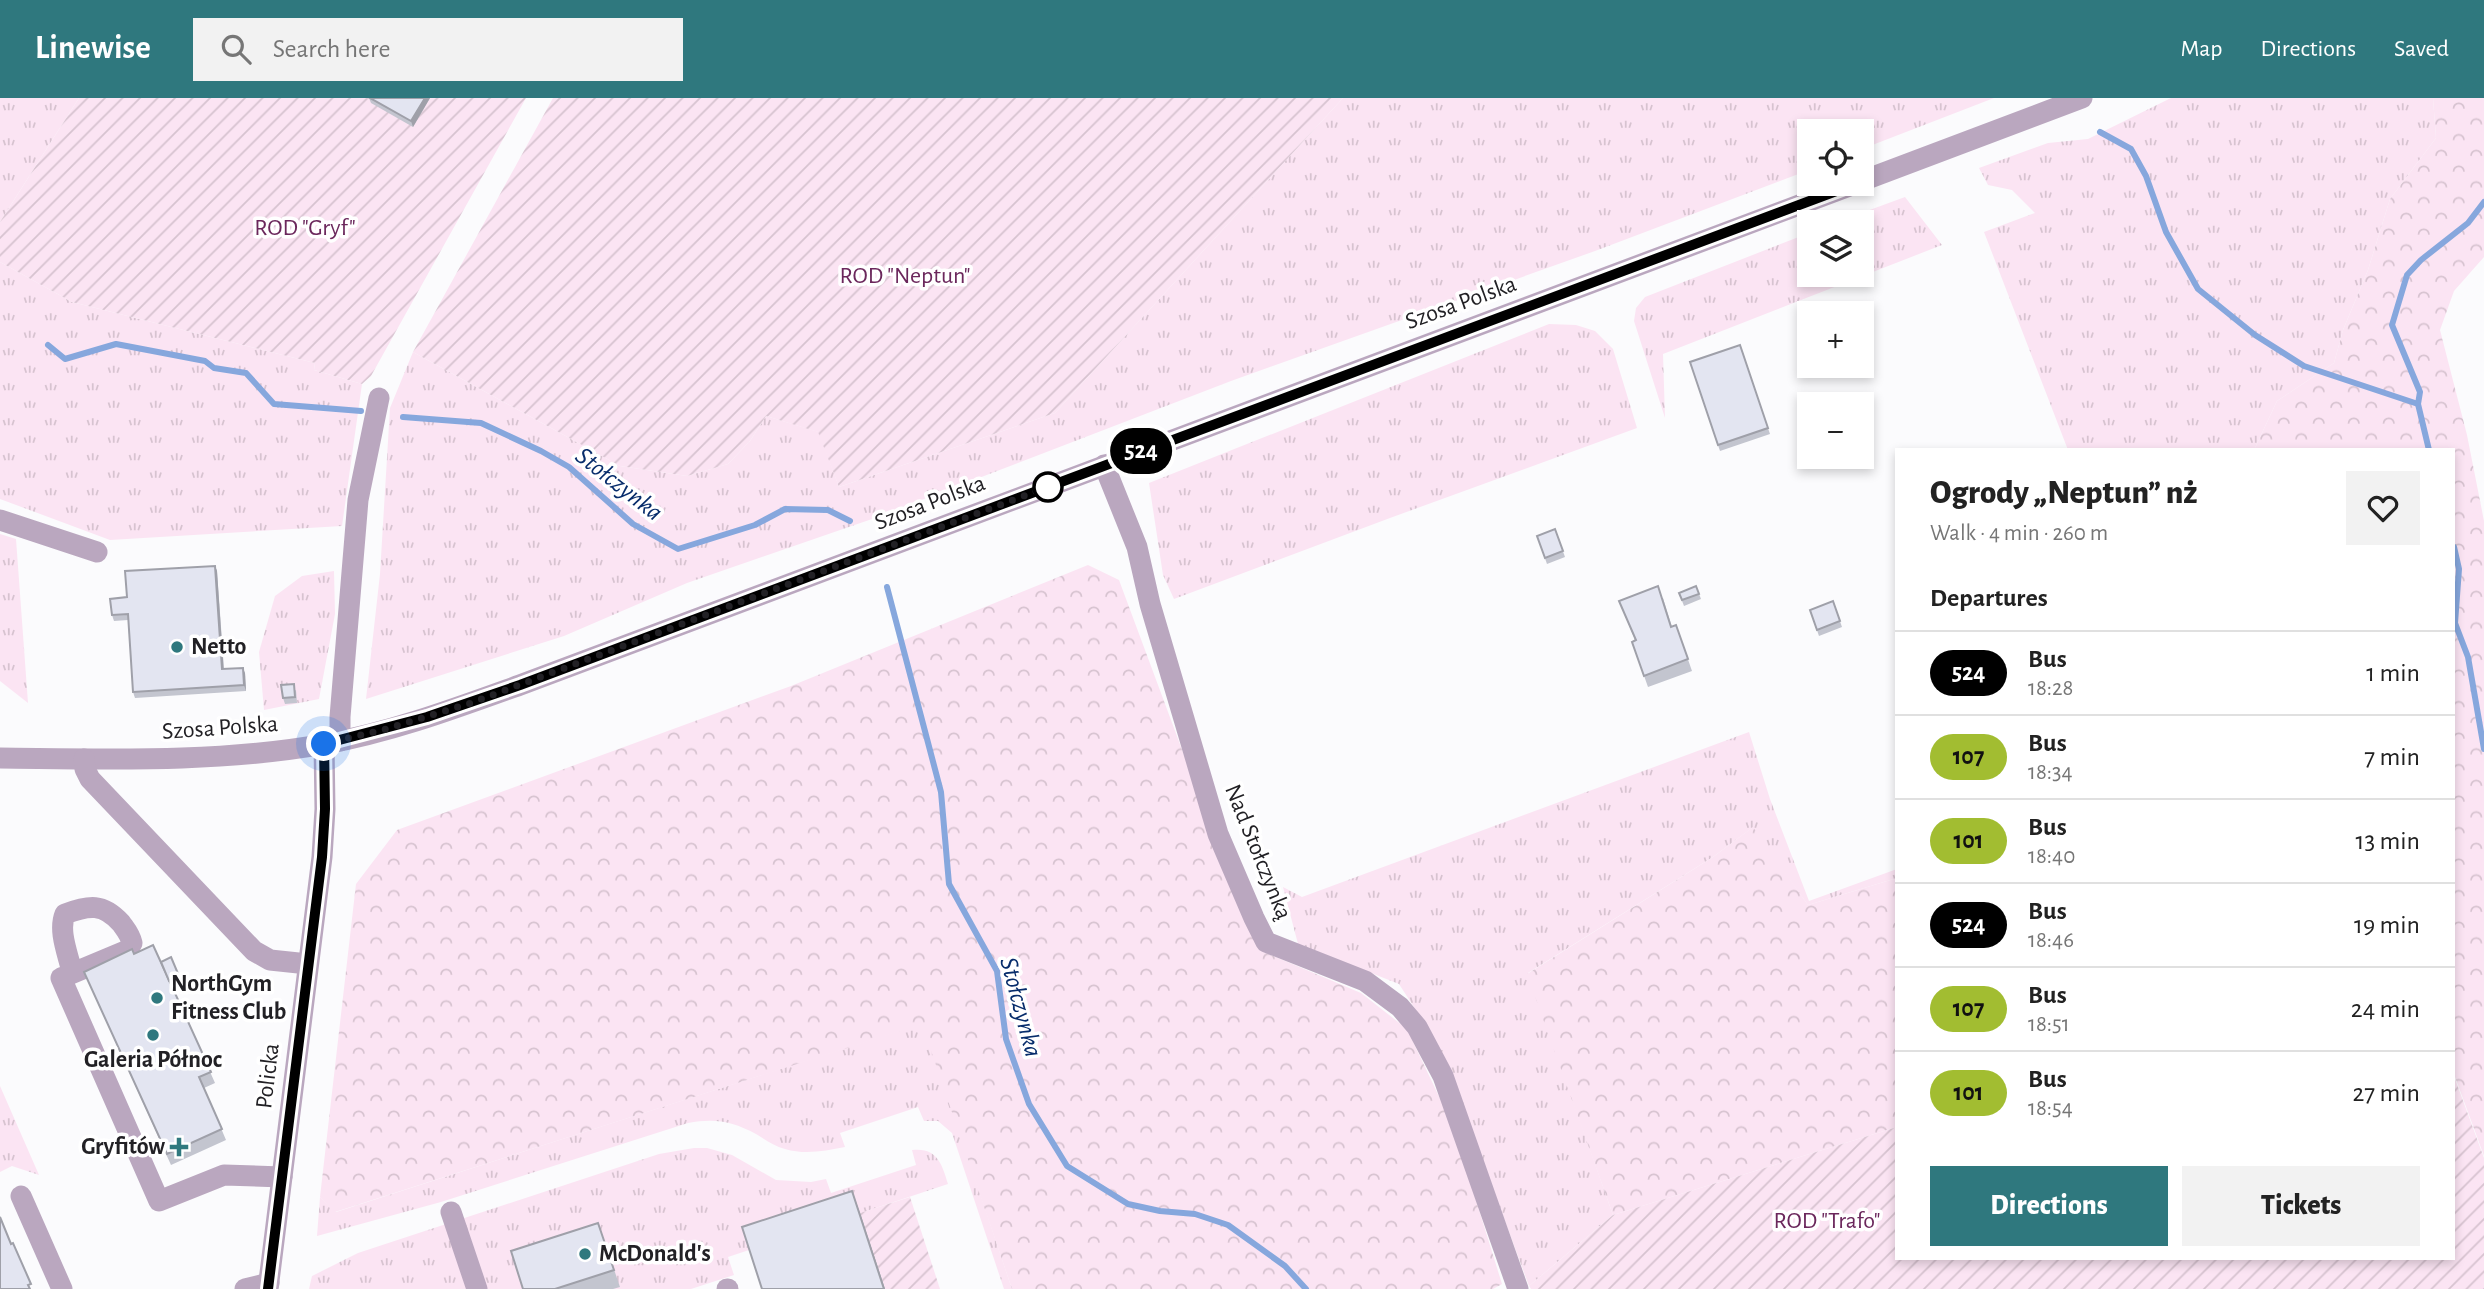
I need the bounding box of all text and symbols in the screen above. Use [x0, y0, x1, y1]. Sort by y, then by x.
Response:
search box [193, 18, 683, 81]
icon: search [217, 30, 255, 68]
text: Linewise [35, 32, 151, 65]
text: Search here [273, 36, 390, 62]
text: Map [2180, 37, 2222, 61]
text: Directions [2260, 37, 2356, 61]
text: Saved [2394, 37, 2449, 61]
map controls [1797, 119, 1874, 469]
button: locate [1797, 119, 1874, 196]
button: layers [1797, 210, 1874, 287]
park label: ROD "Gryf" [254, 216, 356, 240]
park label: ROD "Neptun" [840, 264, 970, 288]
street label: Szosa Polska [1402, 272, 1520, 334]
button: + [1797, 301, 1874, 378]
button: − [1797, 392, 1874, 469]
line badge: 524 [1101, 428, 1181, 474]
text: 524 [1124, 439, 1158, 463]
water label: Stołczynka [571, 442, 667, 526]
street label: Szosa Polska [871, 471, 989, 535]
button: heart [2346, 471, 2420, 545]
unlabelled marker [1033, 472, 1063, 502]
text: Ogrody „Neptun” nż [1930, 477, 2198, 510]
text: Walk · 4 min · 260 m [1930, 522, 2108, 545]
text: Departures [1930, 585, 2048, 611]
place label: Netto [191, 635, 247, 659]
marker: Netto [169, 639, 185, 655]
text: Bus [2028, 646, 2067, 672]
text: 1 min [2366, 660, 2420, 686]
text: 524 [1952, 661, 1985, 685]
text: 18:28 [2028, 677, 2073, 700]
street label: Szosa Polska [161, 712, 279, 744]
your location [306, 726, 341, 761]
text: Bus [2028, 730, 2067, 756]
text: 7 min [2364, 744, 2420, 770]
text: 107 [1953, 745, 1984, 769]
text: 18:34 [2028, 761, 2073, 784]
street label: Nad Stołczynką [1220, 781, 1296, 923]
text: Bus [2028, 814, 2067, 840]
text: 13 min [2356, 828, 2420, 854]
text: 101 [1954, 829, 1983, 853]
text: 18:40 [2028, 845, 2075, 868]
text: Bus [2028, 898, 2067, 924]
text: 19 min [2354, 912, 2420, 938]
text: 524 [1952, 913, 1985, 937]
text: 18:46 [2028, 929, 2074, 952]
water label: Stołczynka [995, 954, 1047, 1060]
place label: NorthGym Fitness Club [171, 972, 286, 1024]
text: Bus [2028, 982, 2067, 1008]
marker: NorthGym Fitness Club [149, 990, 165, 1006]
text: 24 min [2351, 996, 2420, 1022]
text: 107 [1953, 997, 1984, 1021]
text: 18:51 [2028, 1013, 2070, 1036]
marker: Galeria Północ [145, 1027, 161, 1043]
street label: Policka [252, 1042, 284, 1110]
place label: Galeria Północ [84, 1048, 222, 1072]
text: Bus [2028, 1066, 2067, 1092]
text: 27 min [2353, 1080, 2420, 1106]
text: 101 [1954, 1081, 1983, 1105]
text: 18:54 [2028, 1097, 2073, 1120]
place label: Gryfitów [81, 1135, 165, 1159]
marker: Gryfitów [171, 1139, 187, 1155]
button: Directions [1930, 1166, 2168, 1246]
button: Tickets [2182, 1166, 2420, 1246]
park label: ROD "Trafo" [1773, 1209, 1881, 1233]
place label: McDonald's [599, 1242, 711, 1266]
marker: McDonald's [577, 1246, 593, 1262]

